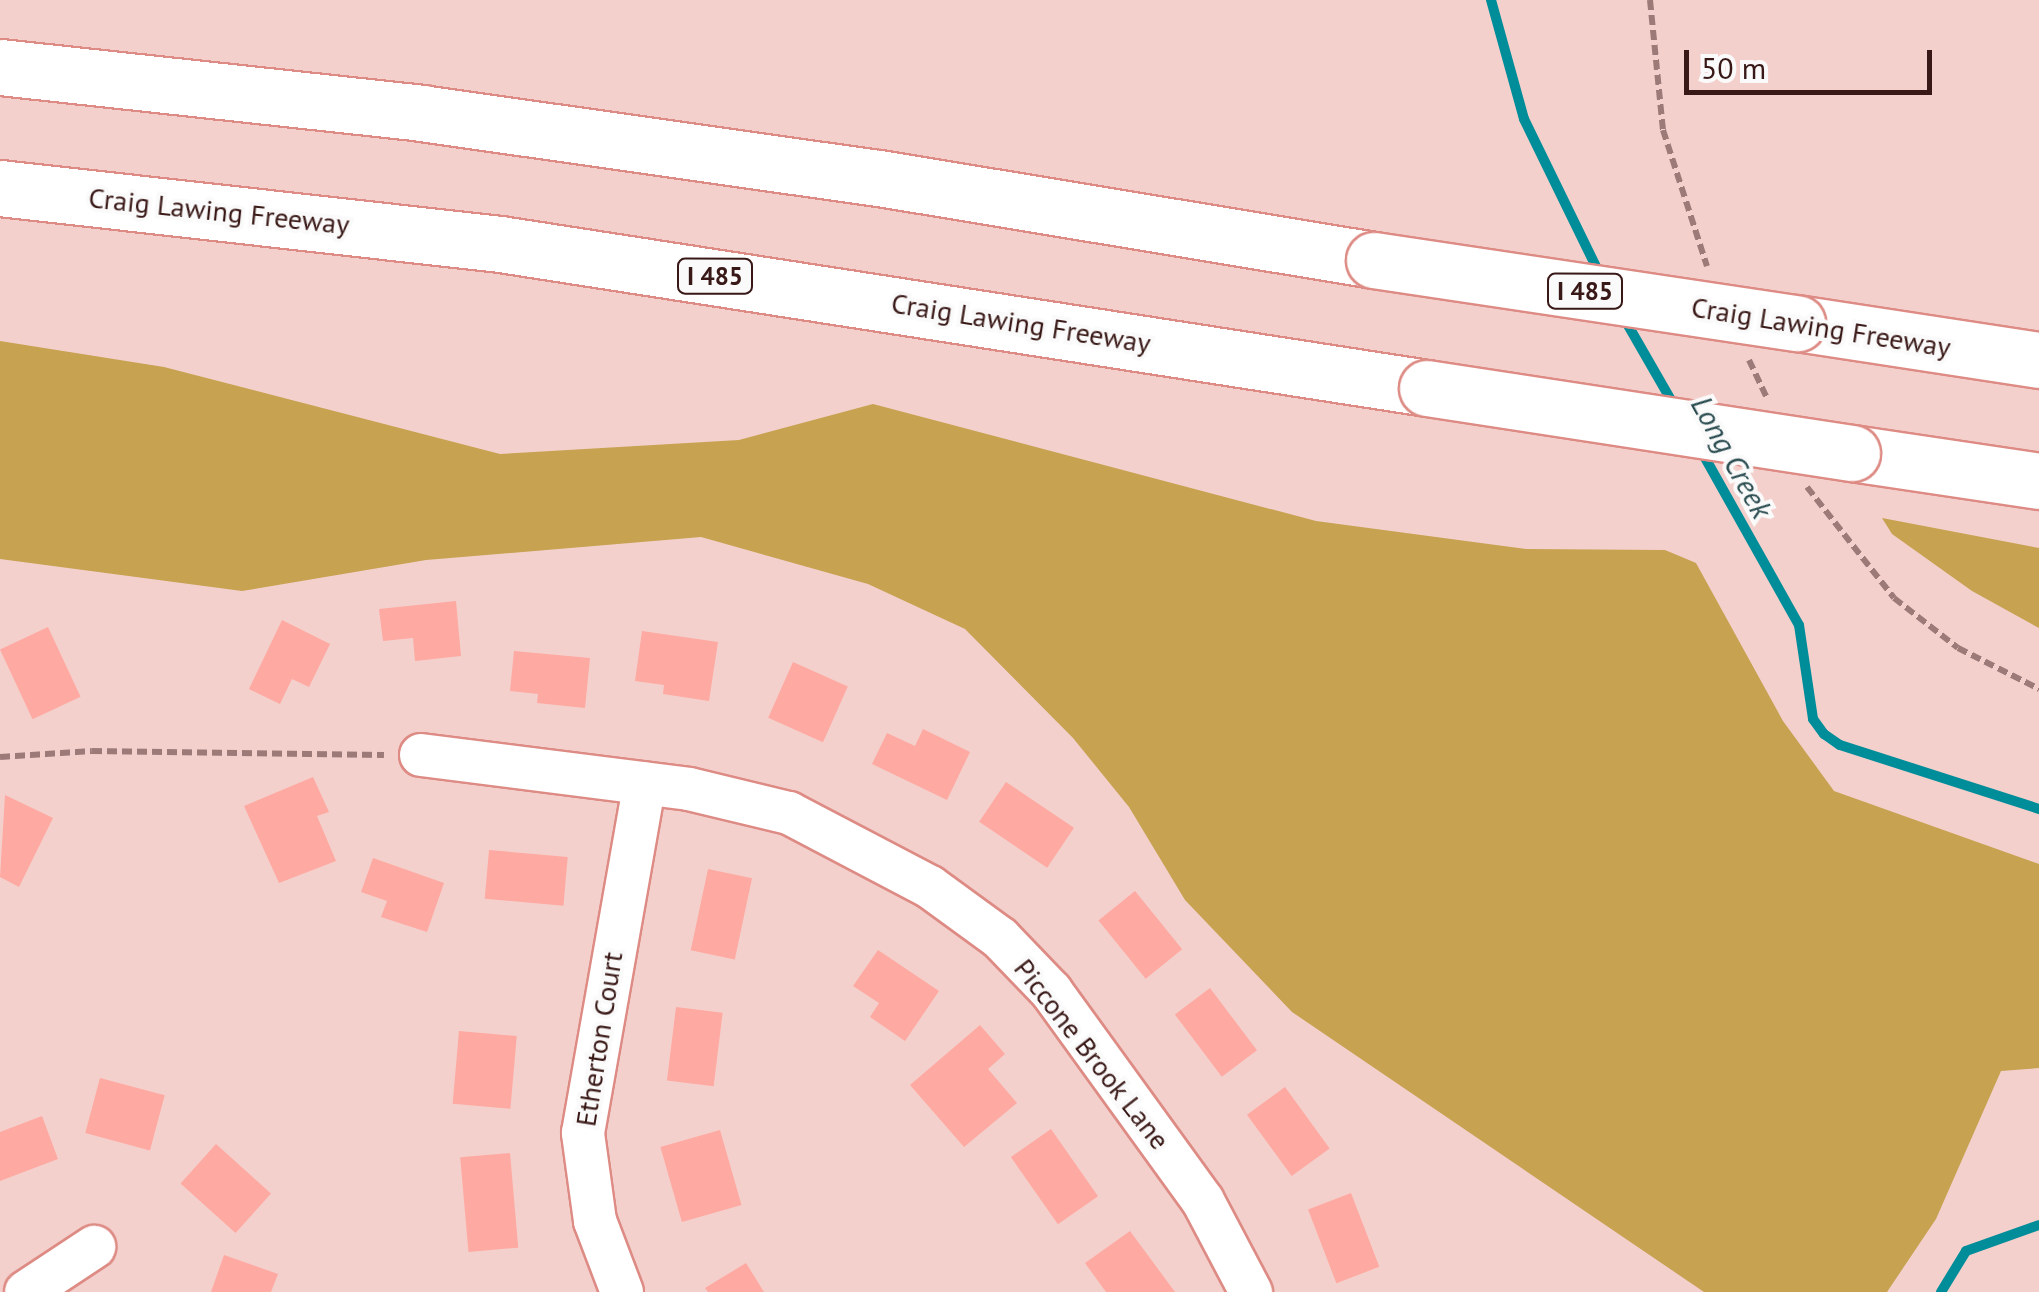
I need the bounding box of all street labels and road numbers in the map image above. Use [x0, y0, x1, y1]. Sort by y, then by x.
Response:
street label: Craig Lawing Freeway [87, 181, 351, 241]
road number: I 485 [675, 256, 755, 296]
road number: I 485 [1545, 271, 1625, 311]
street label: Craig Lawing Freeway [889, 286, 1153, 360]
street label: Craig Lawing Freeway [1689, 290, 1953, 364]
street label: Etherton Court [569, 949, 629, 1129]
street label: Piccone Brook Lane [1007, 952, 1177, 1156]

